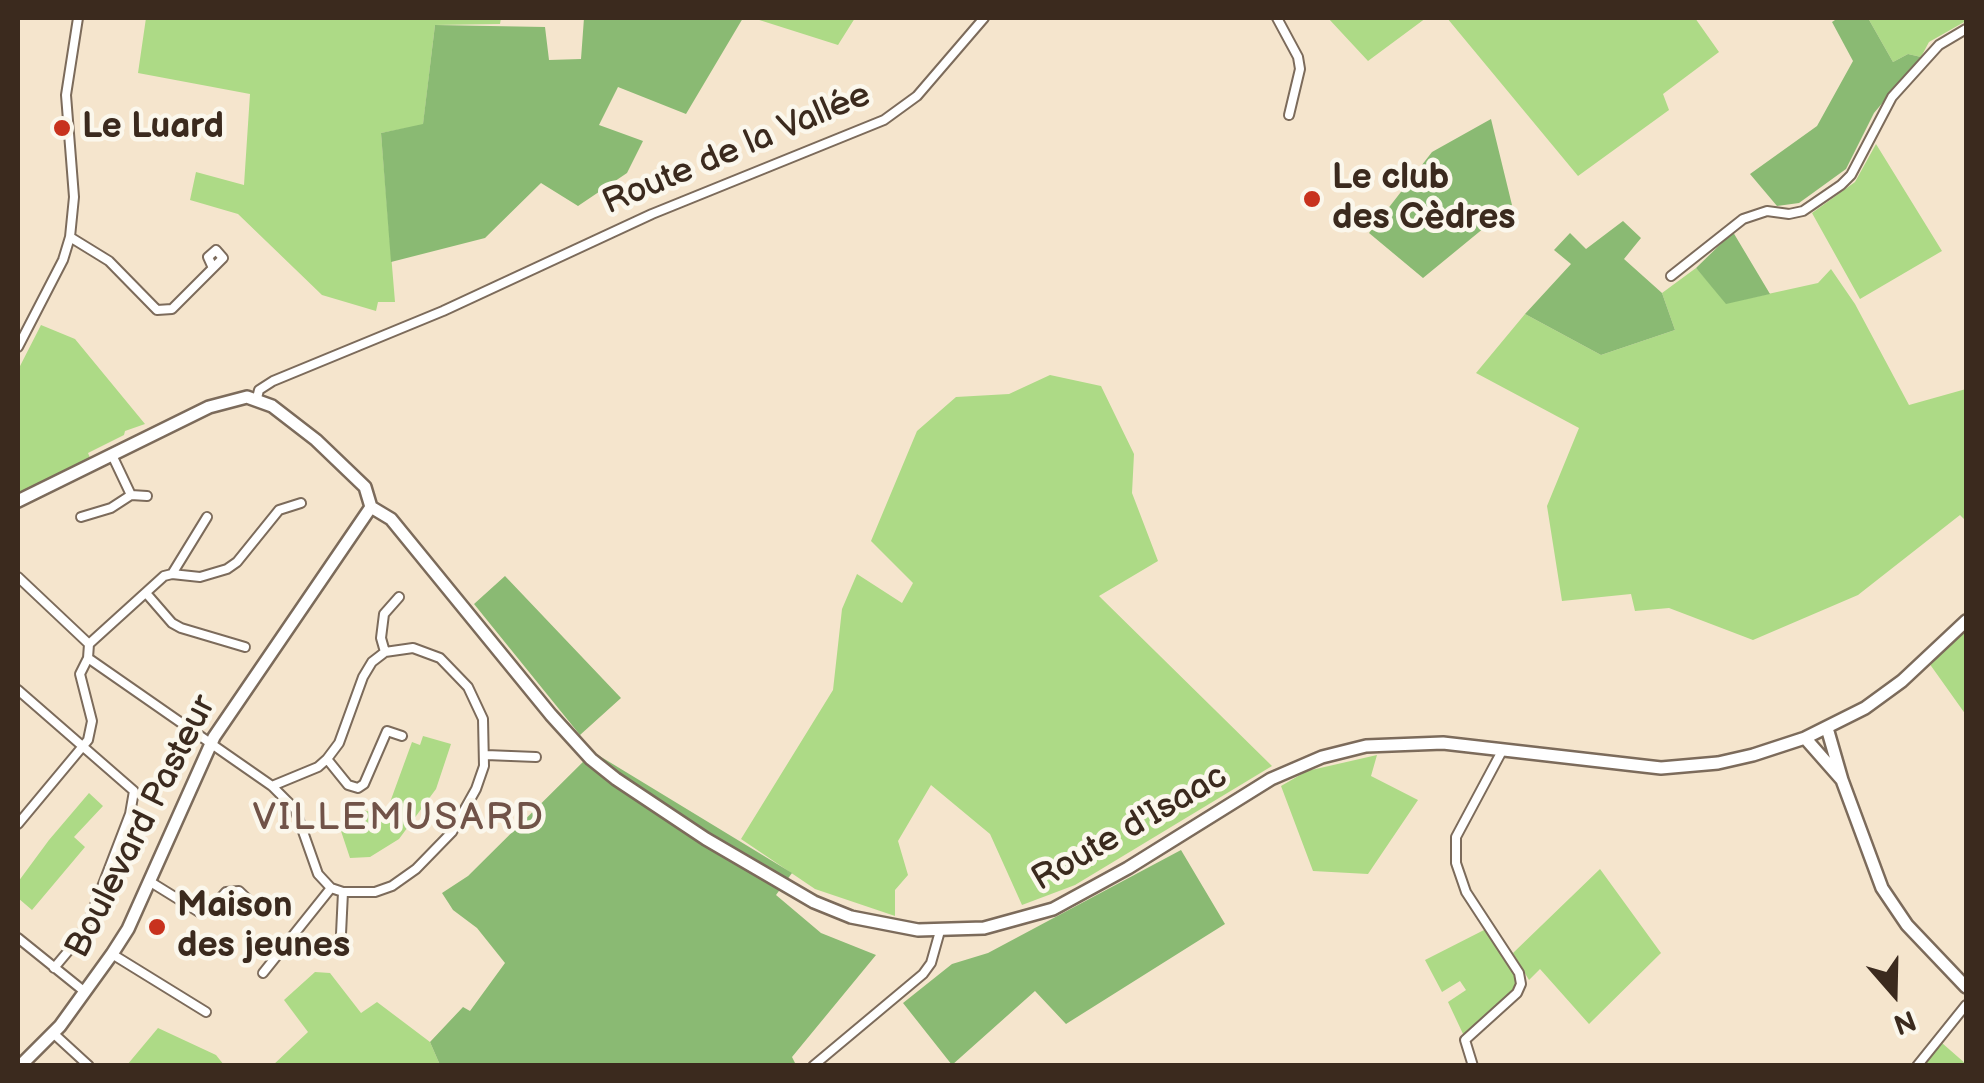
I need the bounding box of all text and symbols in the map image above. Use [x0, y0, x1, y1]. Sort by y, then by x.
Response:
street label: Route de la Vallée [597, 75, 877, 225]
place label: Le Luard [82, 107, 224, 149]
marker: Le Luard [51, 117, 73, 139]
place label: Le club des Cèdres [1332, 158, 1516, 240]
marker: Le club des Cèdres [1301, 188, 1323, 210]
street label: Boulevard Pasteur [58, 689, 226, 965]
street label: Route d'Isaac [1025, 756, 1235, 902]
district label: VILLEMUSARD [252, 796, 546, 842]
place label: Maison des jeunes [177, 886, 350, 968]
marker: Maison des jeunes [146, 916, 168, 938]
north arrow [1844, 943, 1944, 1043]
text: N [1889, 1003, 1920, 1041]

